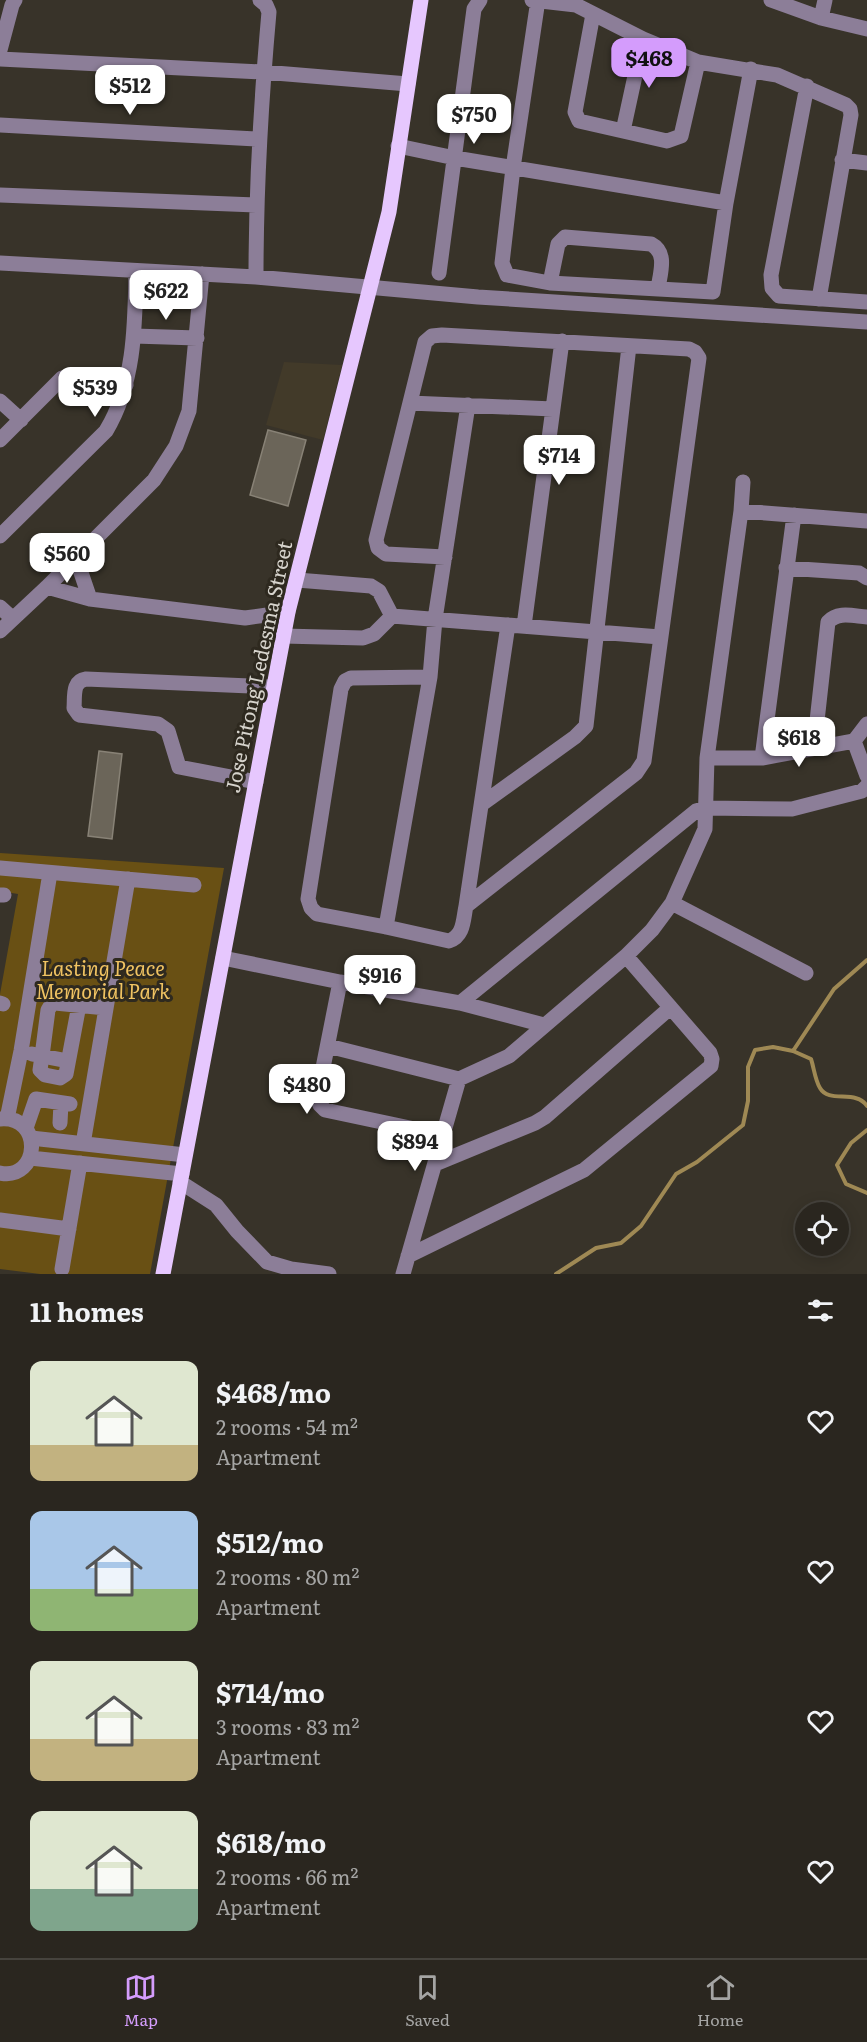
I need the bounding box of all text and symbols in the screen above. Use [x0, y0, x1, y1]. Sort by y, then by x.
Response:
pin: $468 [613, 38, 685, 89]
text: $468 [625, 42, 673, 72]
pin: $512 [94, 65, 166, 116]
text: $512 [109, 69, 151, 99]
pin: $750 [438, 94, 510, 145]
text: $750 [451, 98, 497, 128]
pin: $622 [130, 270, 202, 321]
text: $622 [143, 274, 189, 304]
pin: $539 [59, 367, 131, 418]
text: $539 [72, 371, 118, 401]
pin: $714 [523, 435, 595, 486]
text: $714 [538, 439, 580, 469]
pin: $560 [31, 533, 103, 584]
text: $560 [44, 537, 90, 567]
street label: Jose Pitong Ledesma Street [216, 538, 298, 795]
pin: $618 [763, 717, 835, 768]
text: $618 [777, 721, 821, 751]
park label: Lasting Peace Memorial Park [36, 952, 170, 1005]
pin: $916 [344, 955, 416, 1006]
text: $916 [358, 959, 402, 989]
pin: $480 [271, 1064, 343, 1115]
text: $480 [283, 1068, 331, 1098]
pin: $894 [379, 1121, 451, 1172]
text: $894 [391, 1125, 439, 1155]
map controls [795, 1202, 849, 1256]
button: locate [795, 1202, 849, 1256]
text: 11 homes [30, 1291, 144, 1330]
icon: filters [804, 1294, 837, 1327]
text: $468/mo [216, 1372, 331, 1411]
icon: home [78, 1385, 150, 1457]
icon: heart [804, 1405, 837, 1438]
text: 2 rooms · 54 m² [216, 1411, 358, 1441]
text: Apartment [216, 1441, 321, 1471]
text: $512/mo [216, 1522, 324, 1561]
icon: home [78, 1535, 150, 1607]
icon: heart [804, 1555, 837, 1588]
text: 2 rooms · 80 m² [216, 1561, 359, 1591]
text: Apartment [216, 1591, 321, 1621]
text: $714/mo [216, 1672, 325, 1711]
icon: home [78, 1685, 150, 1757]
icon: heart [804, 1705, 837, 1738]
text: 3 rooms · 83 m² [216, 1711, 359, 1741]
text: Apartment [216, 1741, 321, 1771]
text: $618/mo [216, 1822, 326, 1861]
icon: home [78, 1835, 150, 1907]
icon: heart [804, 1855, 837, 1888]
text: 2 rooms · 66 m² [216, 1861, 358, 1891]
text: Apartment [216, 1891, 321, 1921]
tab: Map [124, 1971, 158, 2031]
tab: Saved [405, 1971, 450, 2031]
tab: Home [697, 1971, 743, 2031]

